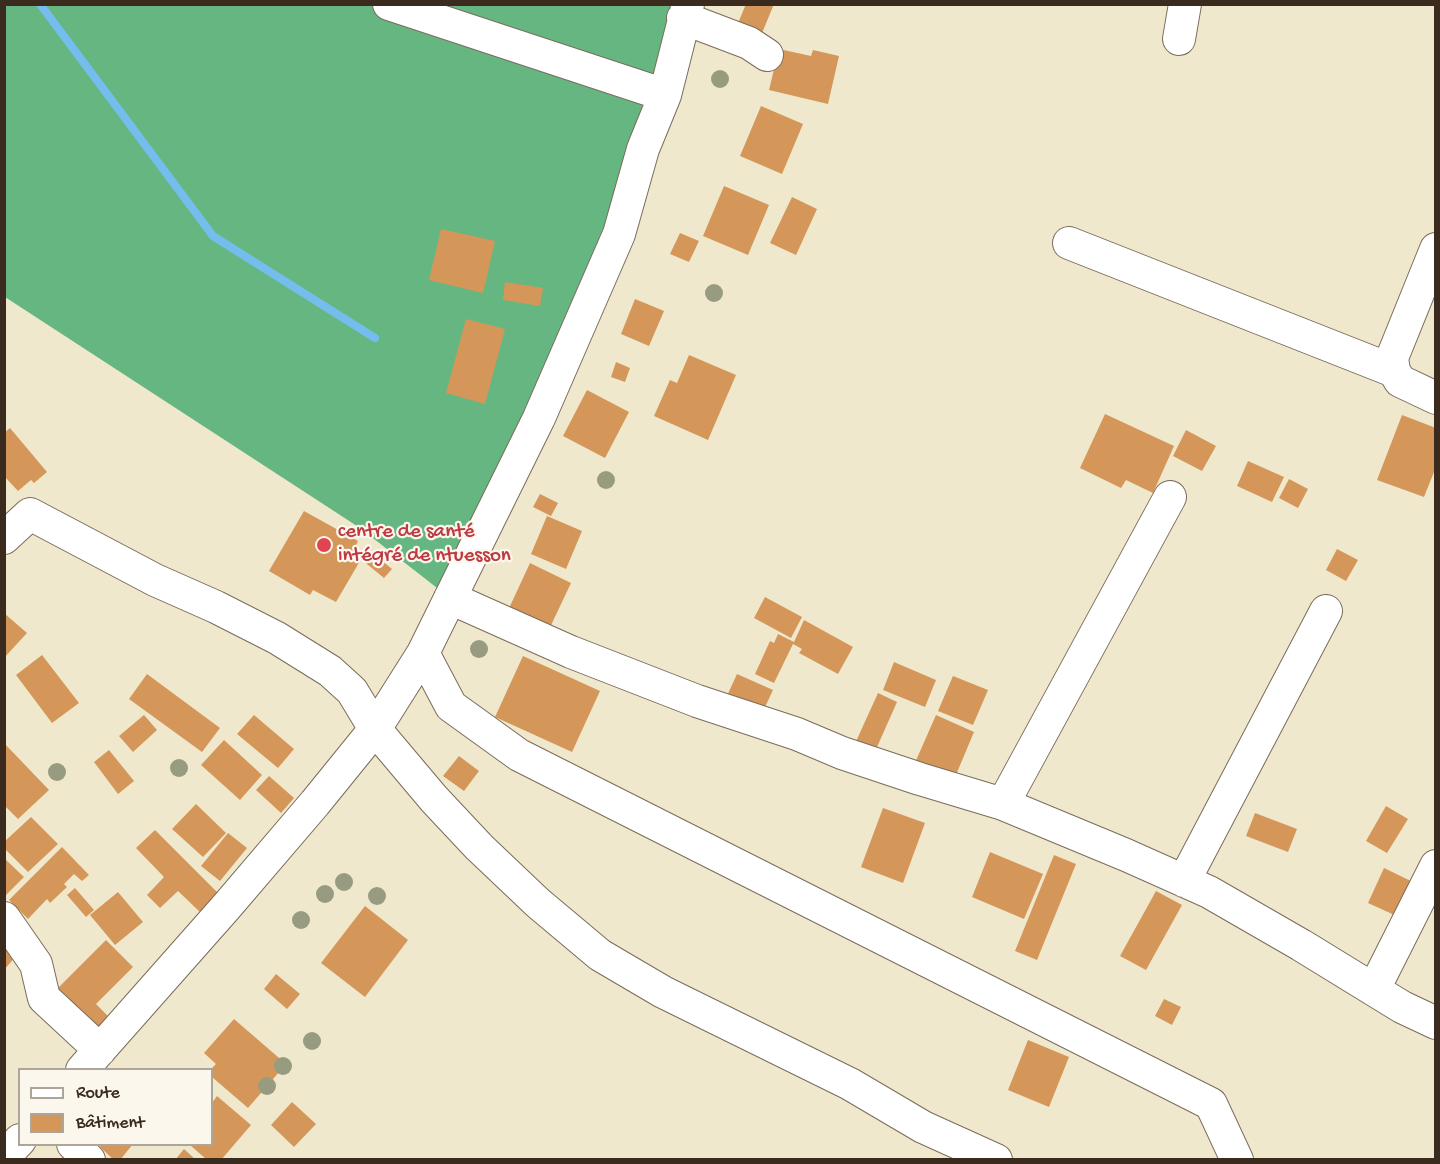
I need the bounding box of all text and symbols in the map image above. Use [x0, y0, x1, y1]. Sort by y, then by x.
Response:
place label: centre de santé intégré de ntuesson [338, 520, 511, 570]
marker: centre de santé intégré de ntuesson [315, 536, 333, 554]
legend [18, 1068, 213, 1146]
text: Route [76, 1083, 120, 1104]
text: Bâtiment [76, 1113, 144, 1134]

